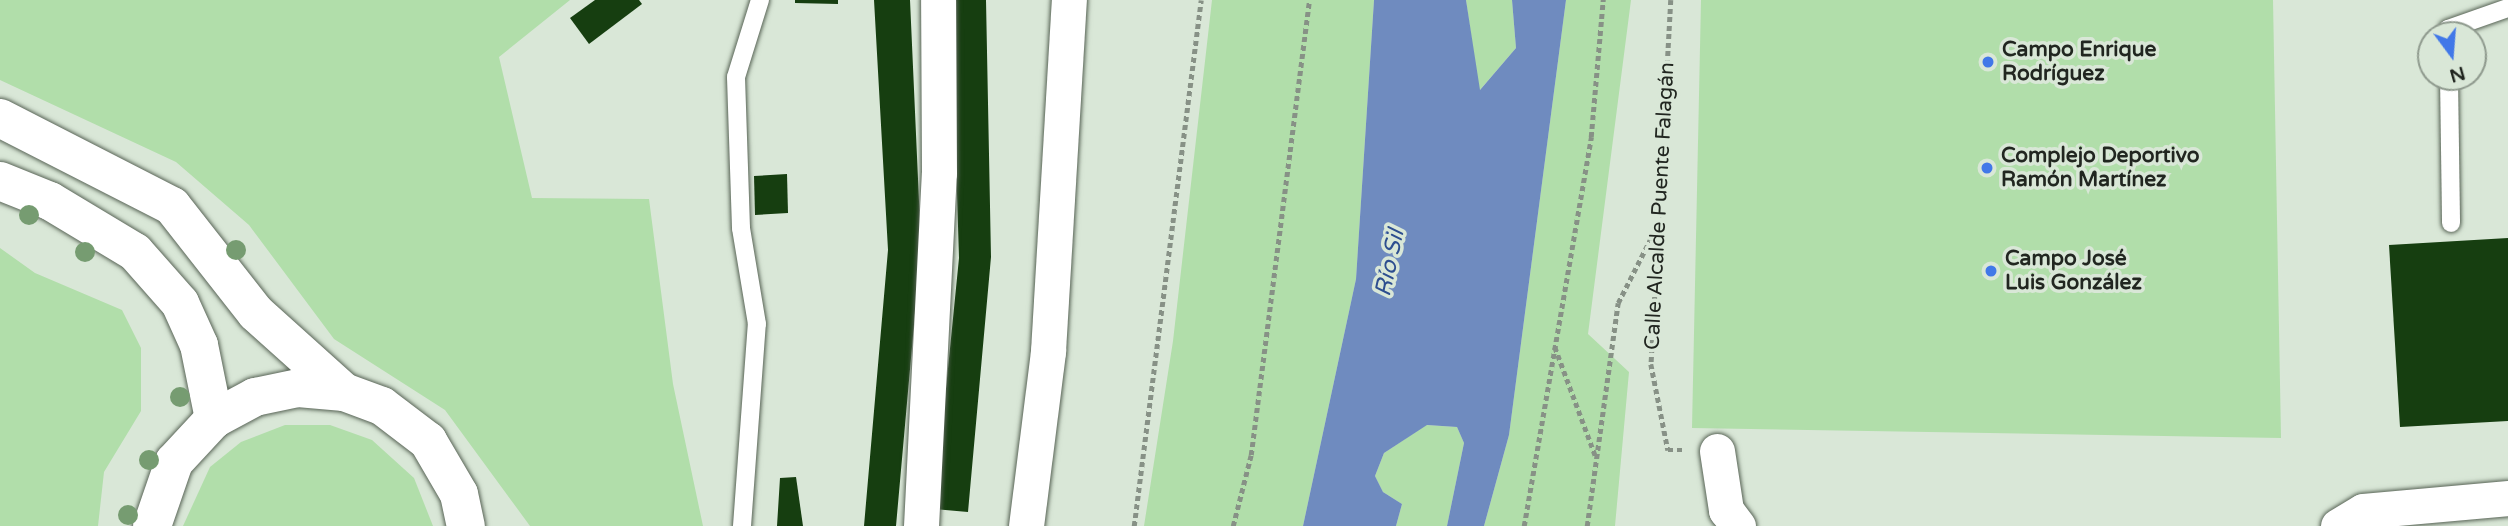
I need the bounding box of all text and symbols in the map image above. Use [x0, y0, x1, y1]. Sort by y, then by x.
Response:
north arrow [2417, 21, 2487, 91]
place label: Campo Enrique Rodríguez [2002, 37, 2156, 87]
marker: Campo Enrique Rodríguez [1980, 54, 1996, 70]
street label: Calle Alcalde Puente Falagán [1640, 62, 1680, 350]
text: N [2447, 62, 2468, 87]
place label: Complejo Deportivo Ramón Martínez [2001, 143, 2200, 193]
marker: Complejo Deportivo Ramón Martínez [1979, 160, 1995, 176]
water label: Río Sil [1369, 227, 1411, 299]
place label: Campo José Luis González [2005, 246, 2142, 296]
marker: Campo José Luis González [1983, 263, 1999, 279]

